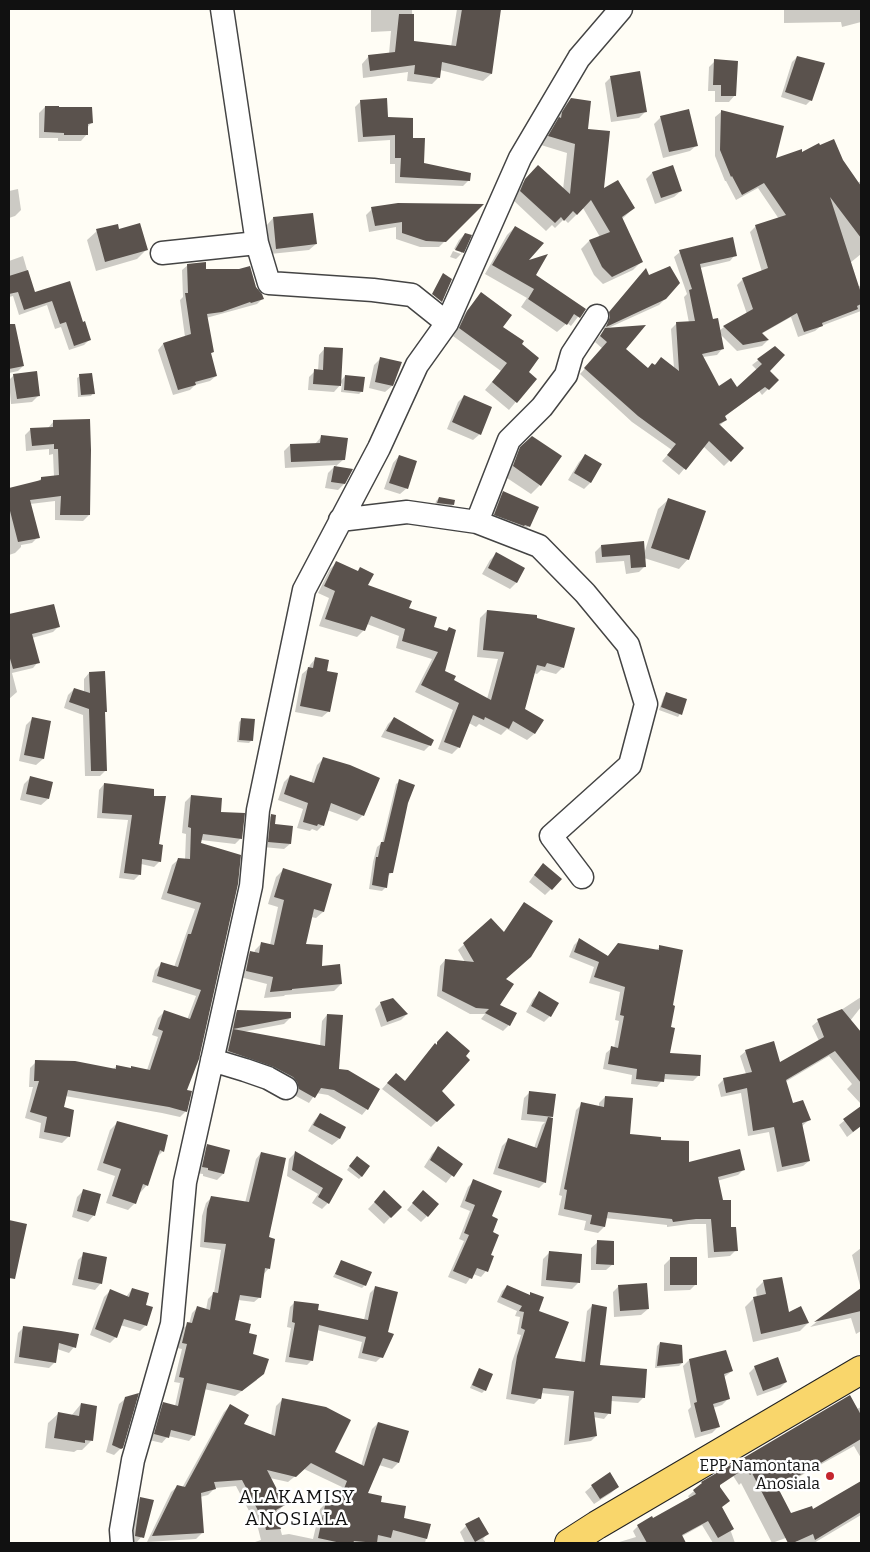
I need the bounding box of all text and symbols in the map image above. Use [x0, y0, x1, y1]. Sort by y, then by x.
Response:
place label: EPP Namontana Anosiala [699, 1457, 820, 1495]
marker: EPP Namontana Anosiala [824, 1470, 836, 1482]
district label: ALAKAMISY ANOSIALA [237, 1487, 357, 1531]

